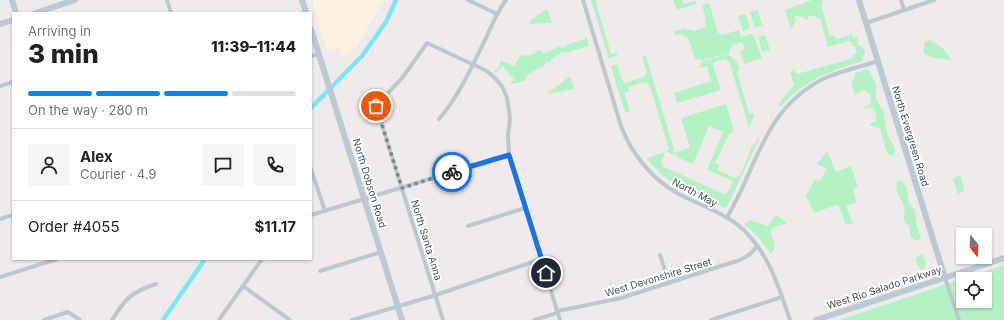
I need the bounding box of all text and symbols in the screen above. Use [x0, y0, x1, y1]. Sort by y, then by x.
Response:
text: Arriving in [28, 23, 91, 39]
text: 11:39–11:44 [211, 37, 296, 56]
text: 3 min [28, 38, 99, 69]
street label: North Evergreen Road [890, 84, 932, 188]
pin [359, 89, 393, 123]
icon: bag [365, 95, 387, 117]
text: On the way · 280 m [28, 102, 148, 118]
street label: North Dobson Road [351, 137, 389, 229]
button: person [28, 144, 70, 186]
button: chat [202, 144, 244, 186]
button: phone [254, 144, 296, 186]
text: Alex [80, 147, 113, 166]
courier [432, 152, 472, 192]
icon: bike [441, 161, 463, 183]
text: Courier · 4.9 [80, 166, 156, 182]
street label: North May [670, 175, 720, 209]
street label: North Santa Anna [409, 198, 445, 282]
text: Order #4055 [28, 217, 120, 236]
text: $11.17 [254, 217, 296, 236]
north arrow [956, 228, 992, 264]
map controls [956, 228, 992, 308]
street label: West Devonshire Street [603, 255, 713, 299]
pin [529, 256, 563, 290]
icon: home [535, 262, 557, 284]
street label: West Rio Salado Parkway [825, 263, 943, 311]
button: locate [956, 272, 992, 308]

